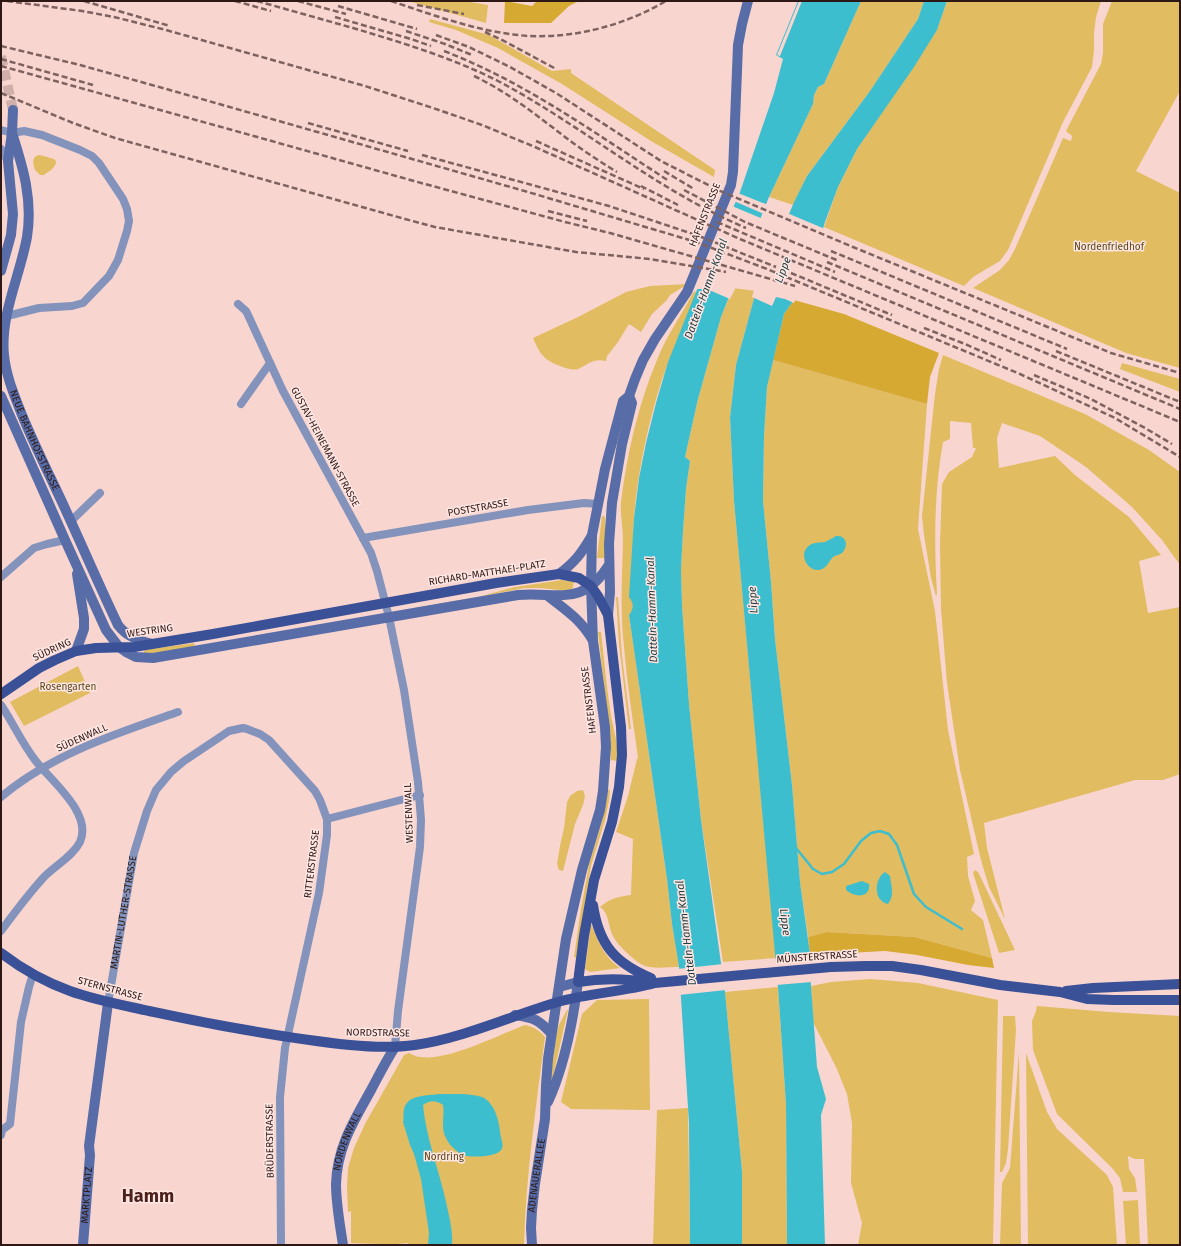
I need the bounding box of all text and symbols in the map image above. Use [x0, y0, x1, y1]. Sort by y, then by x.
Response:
street label: HAFENSTRASSE [687, 181, 723, 249]
water label: Datteln-Hamm-Kanal [682, 237, 730, 341]
park label: Nordenfriedhof [1074, 241, 1145, 253]
water label: Lippe [772, 255, 794, 285]
street label: GUSTAV-HEINEMANN-STRASSE [288, 385, 362, 509]
street label: NEUE BAHNHOFSTRASSE [7, 388, 62, 493]
street label: POSTSTRASSE [447, 497, 509, 519]
water label: Datteln-Hamm-Kanal [644, 557, 660, 663]
street label: RICHARD-MATTHAEI-PLATZ [428, 558, 546, 588]
water label: Lippe [746, 586, 760, 614]
street label: WESTRING [126, 622, 174, 640]
street label: SÜDRING [30, 634, 73, 664]
street label: HAFENSTRASSE [579, 666, 599, 734]
park label: Rosengarten [40, 681, 96, 693]
street label: SÜDENWALL [54, 720, 109, 755]
street label: WESTENWALL [402, 783, 416, 843]
street label: RITTERSTRASSE [302, 829, 322, 899]
street label: MARTIN-LUTHER-STRASSE [108, 855, 139, 970]
water label: Datteln-Hamm-Kanal [673, 880, 699, 986]
water label: Lippe [777, 908, 793, 936]
street label: MÜNSTERSTRASSE [776, 946, 858, 966]
street label: STERNSTRASSE [76, 975, 144, 1003]
street label: NORDSTRASSE [346, 1026, 410, 1040]
street label: BRÜDERSTRASSE [261, 1104, 277, 1179]
street label: NORDENWALL [331, 1110, 364, 1172]
street label: ADENAUERALLEE [526, 1138, 548, 1213]
park label: Nordring [424, 1151, 465, 1163]
street label: MARKTPLATZ [79, 1166, 95, 1224]
district label: Hamm [122, 1185, 174, 1207]

